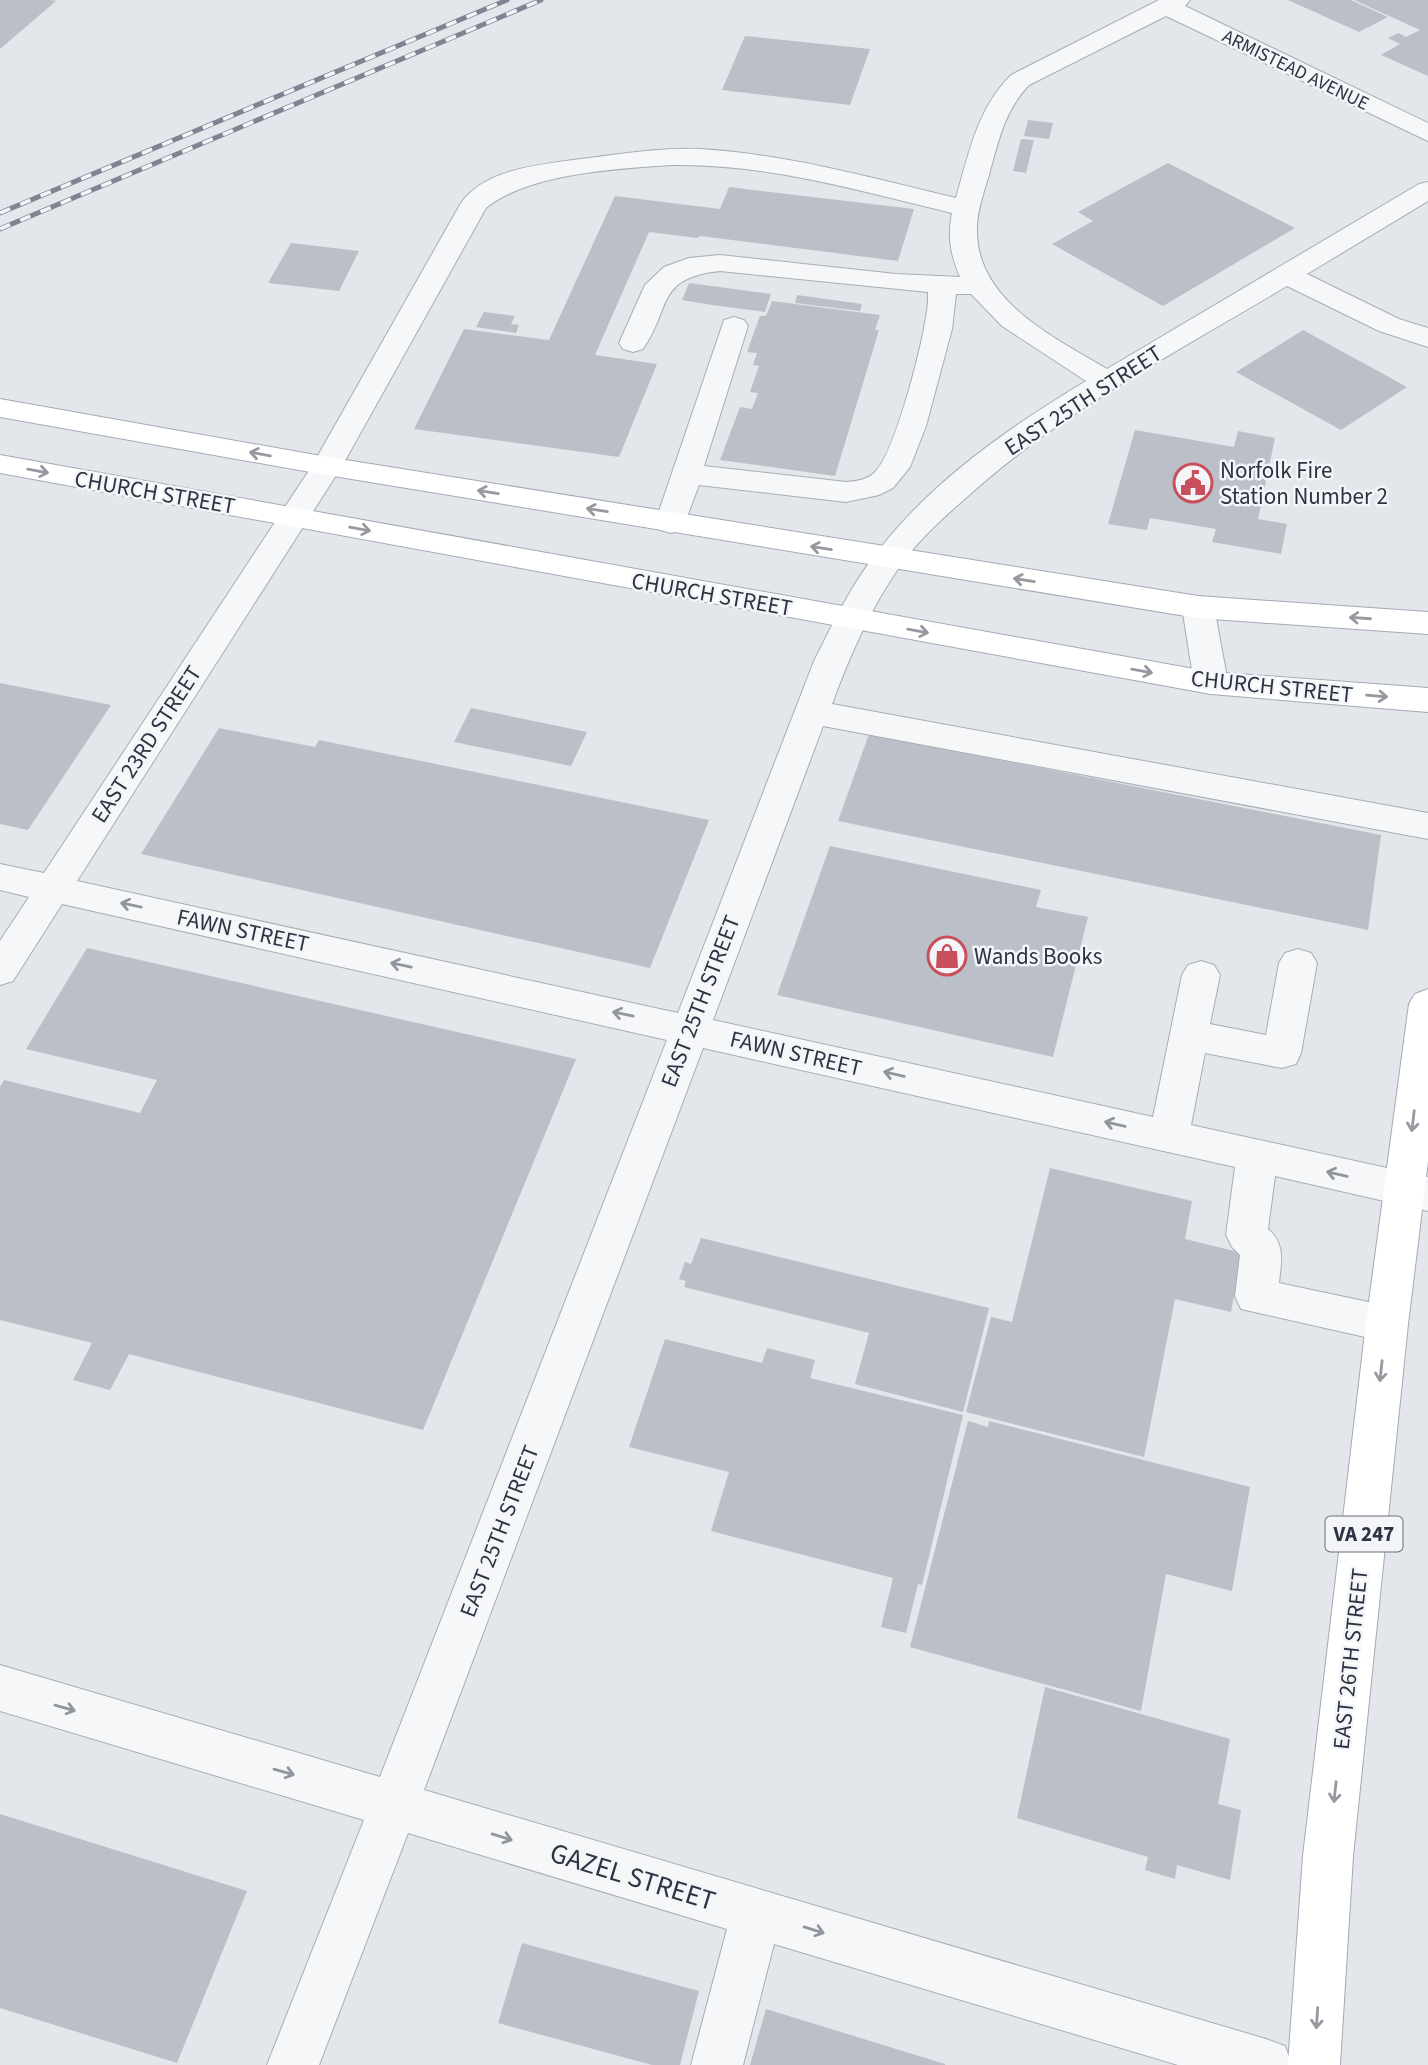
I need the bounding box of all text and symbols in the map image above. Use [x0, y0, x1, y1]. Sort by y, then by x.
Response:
street label: ARMISTEAD AVENUE [1217, 23, 1373, 118]
street label: EAST 25TH STREET [998, 337, 1169, 464]
one-way arrow [249, 447, 272, 460]
place label: Norfolk Fire Station Number 2 [1220, 454, 1388, 513]
street label: CHURCH STREET [72, 462, 238, 523]
public building icon: Norfolk Fire Station Number 2 [1172, 462, 1214, 504]
one-way arrow [26, 465, 49, 478]
one-way arrow [477, 485, 500, 498]
one-way arrow [586, 503, 609, 516]
one-way arrow [348, 523, 371, 537]
one-way arrow [810, 541, 833, 554]
street label: CHURCH STREET [629, 564, 795, 625]
one-way arrow [1013, 573, 1036, 586]
one-way arrow [1349, 611, 1372, 624]
one-way arrow [906, 625, 929, 638]
street label: EAST 23RD STREET [83, 659, 210, 830]
street label: CHURCH STREET [1189, 662, 1355, 711]
one-way arrow [1130, 665, 1153, 678]
one-way arrow [1365, 690, 1387, 703]
one-way arrow [120, 898, 143, 911]
street label: FAWN STREET [174, 900, 312, 961]
street label: EAST 25TH STREET [652, 910, 748, 1092]
shop icon: Wands Books [926, 935, 968, 977]
place label: Wands Books [974, 940, 1102, 973]
one-way arrow [390, 957, 413, 971]
one-way arrow [612, 1006, 635, 1020]
street label: FAWN STREET [727, 1022, 865, 1085]
one-way arrow [883, 1067, 905, 1080]
one-way arrow [1407, 1109, 1420, 1131]
one-way arrow [1105, 1117, 1127, 1130]
one-way arrow [1327, 1167, 1349, 1180]
one-way arrow [1375, 1359, 1388, 1381]
street label: EAST 25TH STREET [451, 1440, 547, 1622]
road number: VA 247 [1326, 1516, 1402, 1552]
street label: EAST 26TH STREET [1325, 1567, 1376, 1751]
one-way arrow [54, 1702, 76, 1715]
one-way arrow [272, 1767, 294, 1780]
one-way arrow [1329, 1780, 1342, 1802]
one-way arrow [491, 1831, 513, 1844]
street label: GAZEL STREET [545, 1833, 720, 1921]
one-way arrow [802, 1924, 824, 1937]
one-way arrow [1310, 2007, 1323, 2029]

